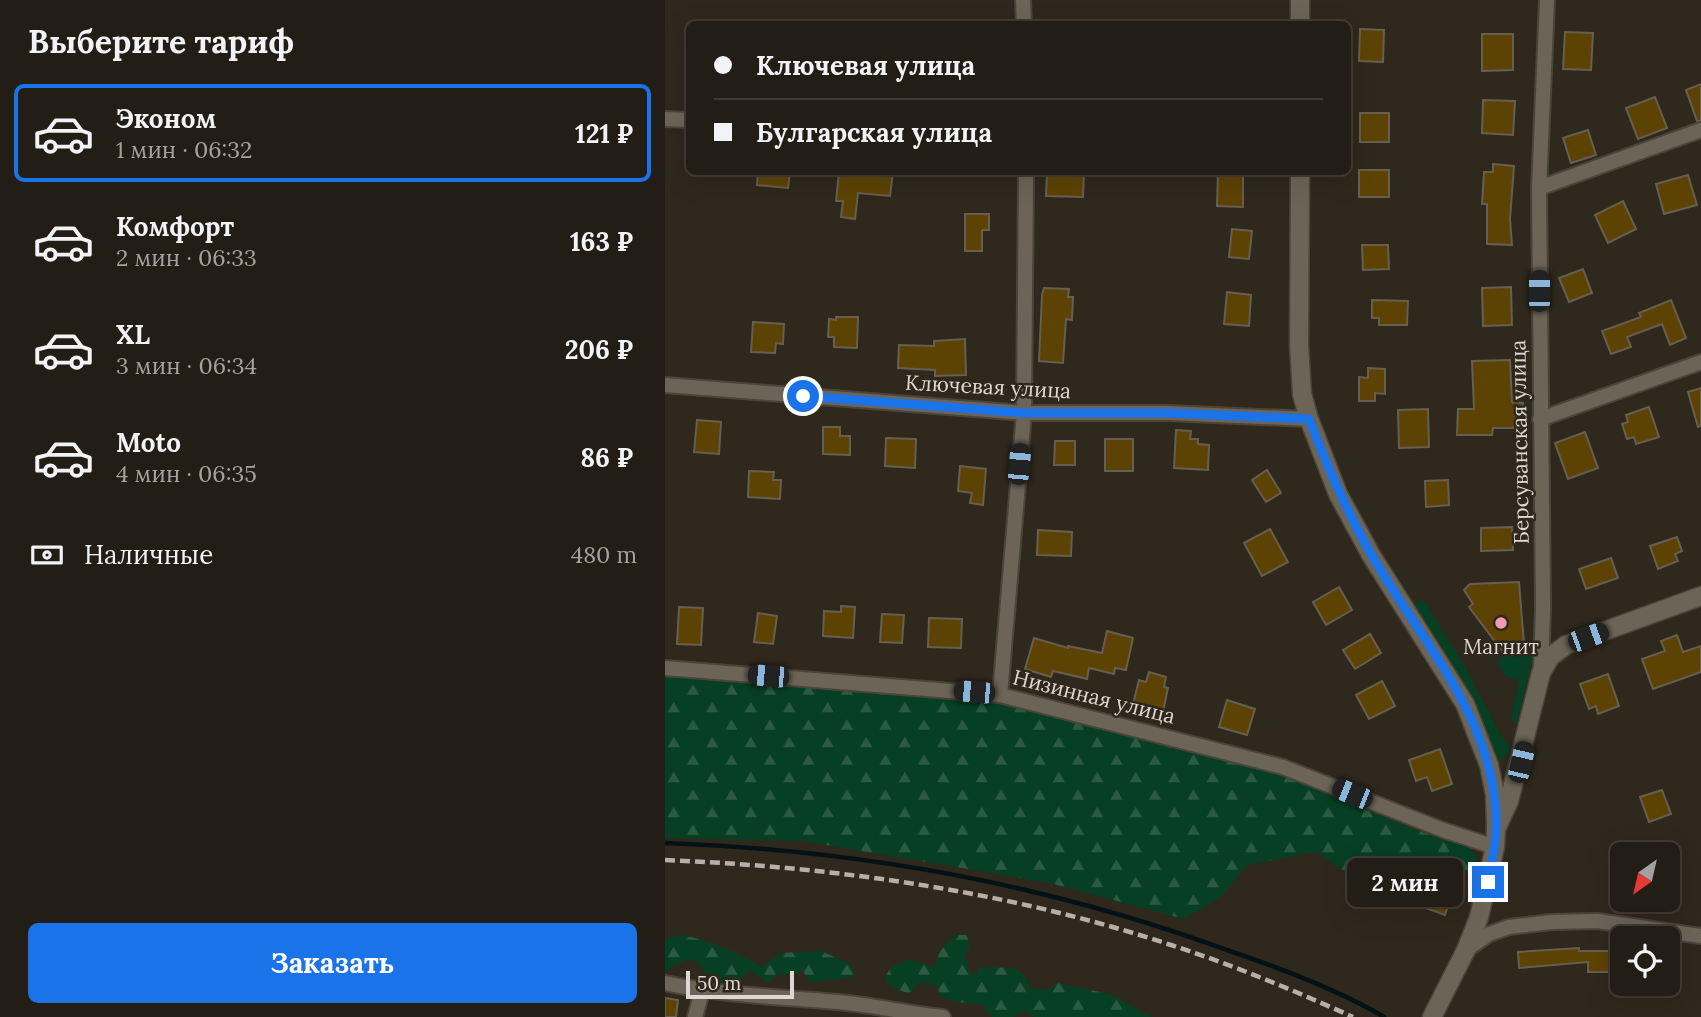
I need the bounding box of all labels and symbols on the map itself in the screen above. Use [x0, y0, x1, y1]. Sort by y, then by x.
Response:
car [1529, 270, 1550, 312]
street label: Берсуванская улица [1504, 339, 1535, 545]
street label: Ключевая улица [904, 369, 1072, 404]
route start [787, 380, 819, 412]
car [1007, 442, 1032, 486]
marker: Магнит [1493, 615, 1509, 631]
car [1565, 620, 1612, 654]
place label: Магнит [1463, 633, 1539, 660]
street label: Низинная улица [1010, 663, 1178, 730]
car [747, 664, 790, 688]
car [953, 680, 996, 704]
car [1507, 739, 1536, 785]
car [1329, 776, 1376, 812]
north arrow [1610, 842, 1680, 912]
callout: 2 мин [1348, 858, 1463, 906]
route end [1472, 866, 1504, 898]
scale bar [686, 968, 795, 1000]

